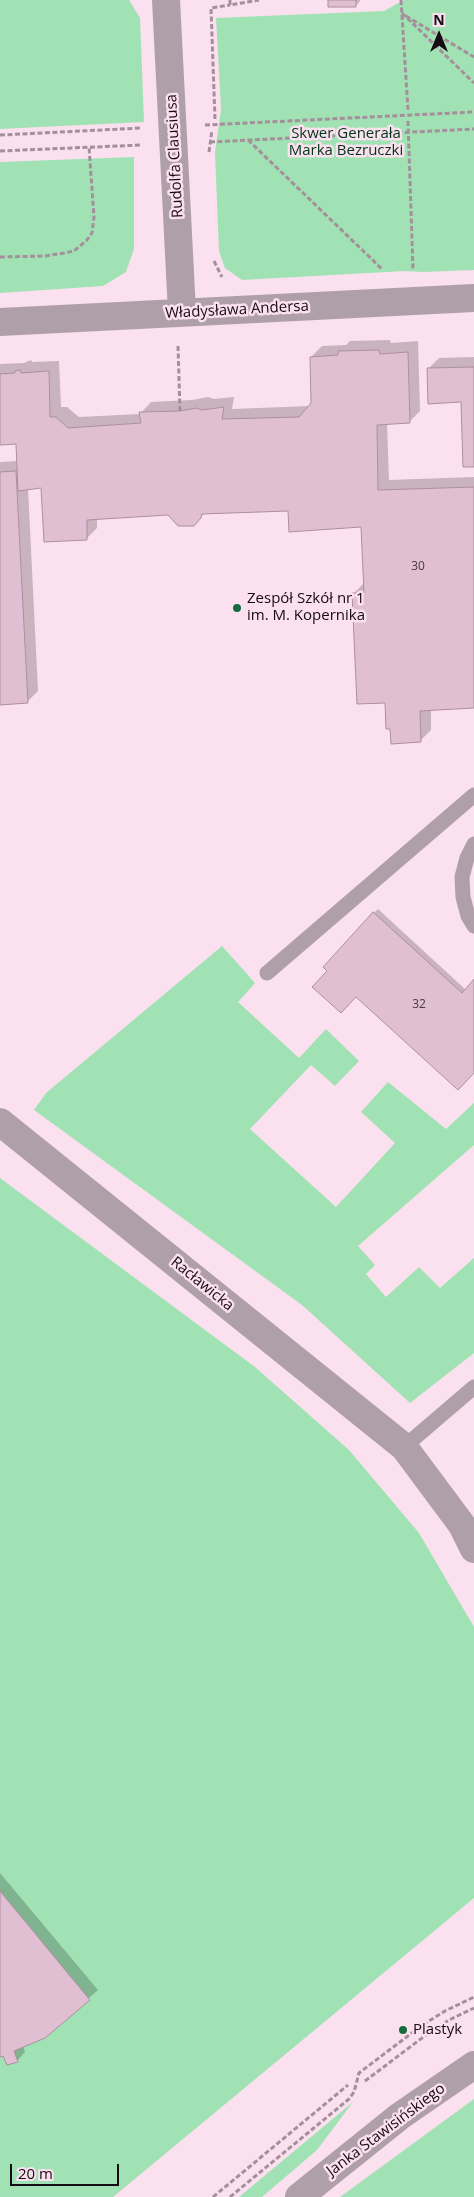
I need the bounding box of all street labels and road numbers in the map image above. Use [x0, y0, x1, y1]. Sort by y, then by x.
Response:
street label: Rudolfa Clausiusa [163, 94, 187, 218]
street label: Władysława Andersa [165, 297, 309, 323]
street label: Racławicka [167, 1253, 237, 1315]
street label: Janka Stawisińskiego [323, 2080, 449, 2180]

